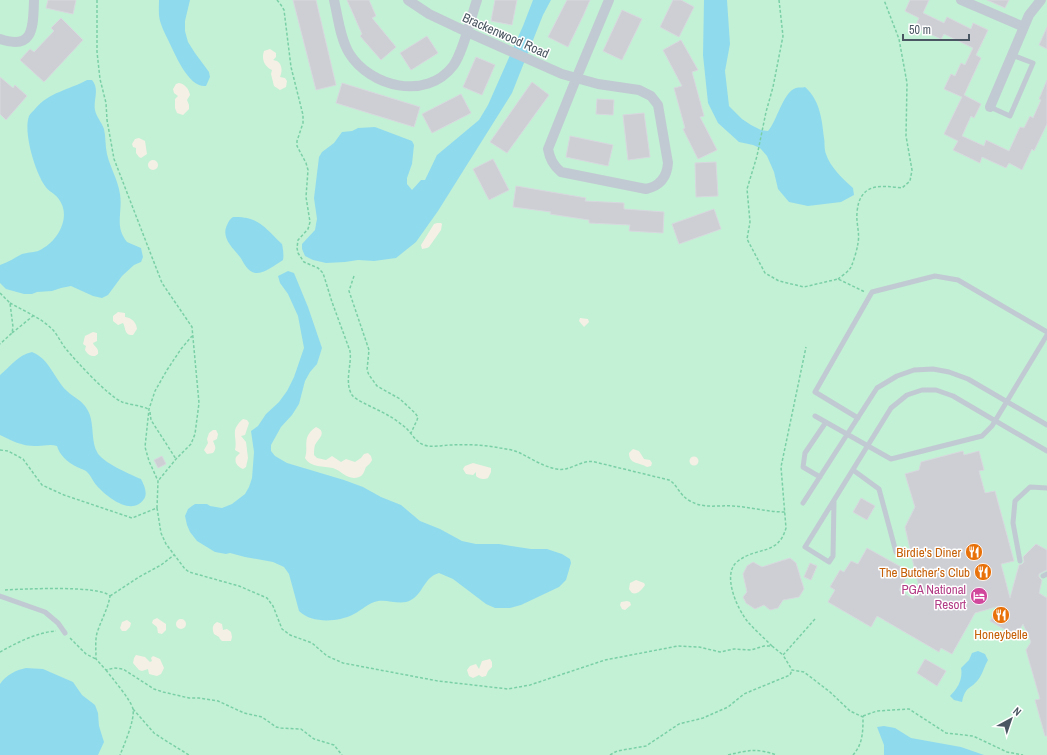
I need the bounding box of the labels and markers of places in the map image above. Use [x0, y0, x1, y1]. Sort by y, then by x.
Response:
restaurant icon: Birdie's Diner [964, 542, 984, 562]
place label: Birdie's Diner [896, 544, 961, 561]
restaurant icon: The Butcher’s Club [973, 562, 993, 582]
place label: The Butcher’s Club [879, 564, 970, 581]
place label: PGA National Resort [901, 581, 966, 613]
hotel icon: PGA National Resort [969, 586, 989, 606]
restaurant icon: Honeybelle [991, 605, 1011, 625]
place label: Honeybelle [974, 626, 1028, 643]

